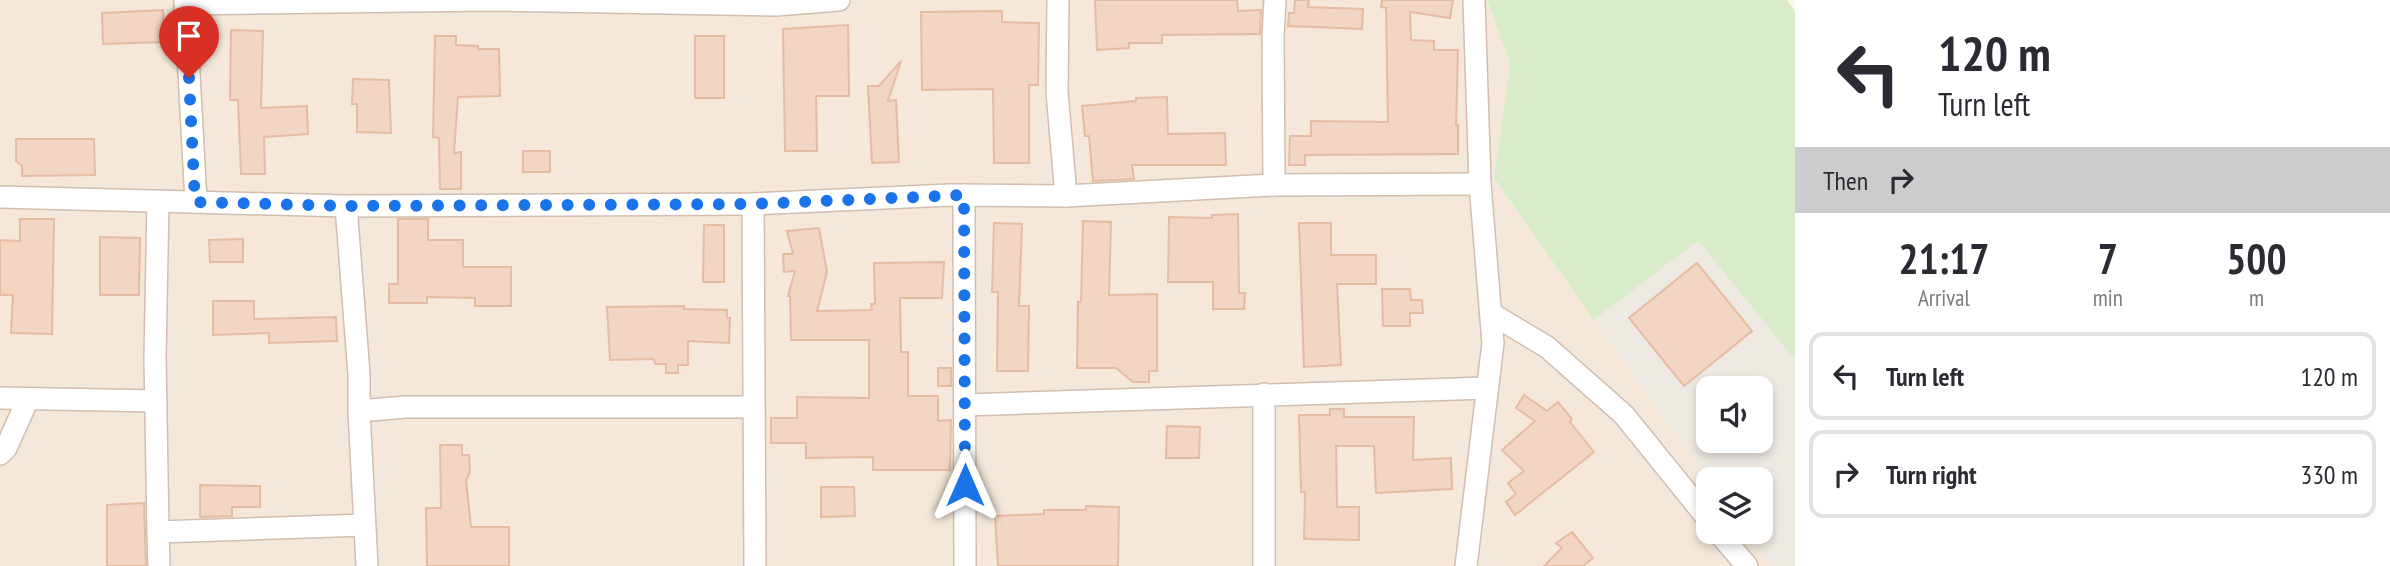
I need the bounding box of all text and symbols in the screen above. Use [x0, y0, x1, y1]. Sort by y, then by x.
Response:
pin [159, 6, 219, 78]
icon: arrive [170, 17, 208, 55]
text: 120 m [1938, 21, 2051, 85]
icon: left [1823, 28, 1914, 119]
text: Turn left [1938, 83, 2030, 125]
icon: right [1882, 161, 1920, 199]
text: Then [1823, 164, 1868, 197]
text: 21:17 [1898, 231, 1989, 286]
text: 7 [2098, 231, 2118, 286]
text: 500 [2226, 231, 2287, 286]
text: Arrival [1918, 283, 1970, 312]
text: min [2093, 283, 2123, 312]
text: m [2249, 283, 2264, 312]
icon: left [1827, 357, 1865, 395]
text: Turn left [1886, 360, 1964, 393]
text: 120 m [2300, 360, 2358, 393]
map controls [1696, 376, 1773, 544]
button: sound [1696, 376, 1773, 453]
position arrow [928, 448, 1002, 522]
icon: right [1827, 455, 1865, 493]
text: Turn right [1886, 458, 1977, 491]
text: 330 m [2300, 458, 2358, 491]
button: layers [1696, 467, 1773, 544]

